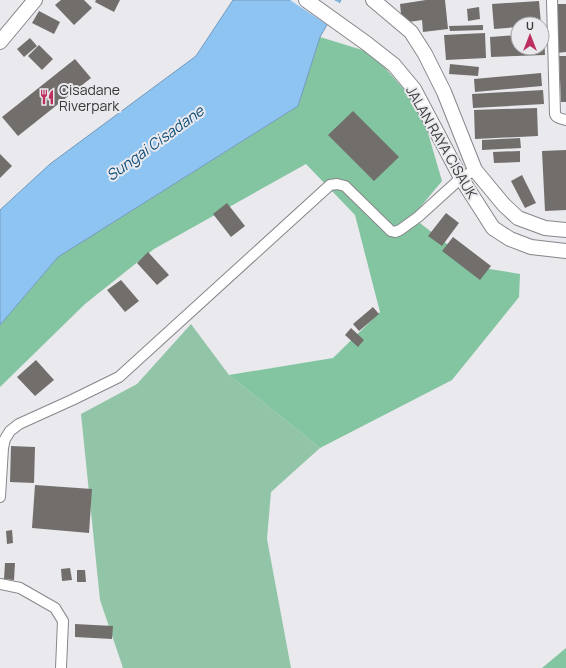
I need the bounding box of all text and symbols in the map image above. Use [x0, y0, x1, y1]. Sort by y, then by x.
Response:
north arrow [510, 16, 550, 56]
text: U [526, 18, 534, 33]
place label: Cisadane Riverpark [59, 80, 120, 115]
street label: JALAN RAYA CISAUK [402, 82, 482, 203]
restaurant icon: Cisadane Riverpark [38, 88, 56, 106]
water label: Sungai Cisadane [102, 100, 209, 186]

